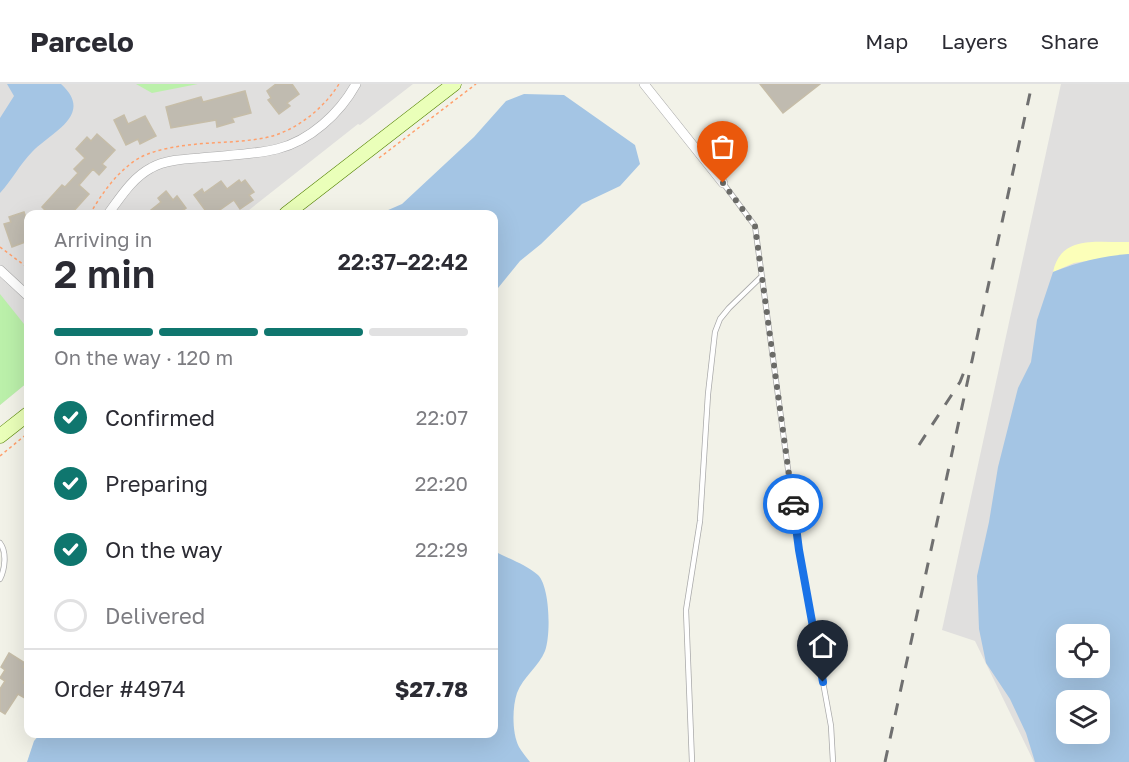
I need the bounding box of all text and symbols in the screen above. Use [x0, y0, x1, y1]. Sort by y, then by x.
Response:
text: Parcelo [30, 25, 134, 58]
text: Map [865, 28, 908, 54]
text: Layers [941, 28, 1008, 54]
text: Share [1041, 28, 1099, 54]
pin [697, 121, 748, 183]
icon: bag [706, 130, 739, 163]
text: Arriving in [54, 227, 152, 251]
text: 22:37–22:42 [338, 248, 468, 275]
text: 2 min [54, 250, 155, 297]
text: On the way · 120 m [54, 345, 233, 369]
icon: check [54, 401, 87, 434]
text: Confirmed [105, 404, 215, 431]
text: 22:07 [416, 405, 468, 429]
icon: check [54, 467, 87, 500]
text: Preparing [105, 470, 208, 497]
text: 22:20 [415, 471, 468, 495]
courier [763, 474, 823, 534]
icon: car [777, 488, 810, 521]
icon: check [54, 533, 87, 566]
text: On the way [105, 536, 223, 563]
text: 22:29 [415, 537, 468, 561]
text: Delivered [105, 602, 205, 629]
pin [797, 620, 848, 682]
map controls [1056, 624, 1110, 744]
button: locate [1056, 624, 1110, 678]
icon: home [806, 629, 839, 662]
text: Order #4974 [54, 675, 186, 702]
text: $27.78 [395, 675, 468, 702]
button: layers [1056, 690, 1110, 744]

